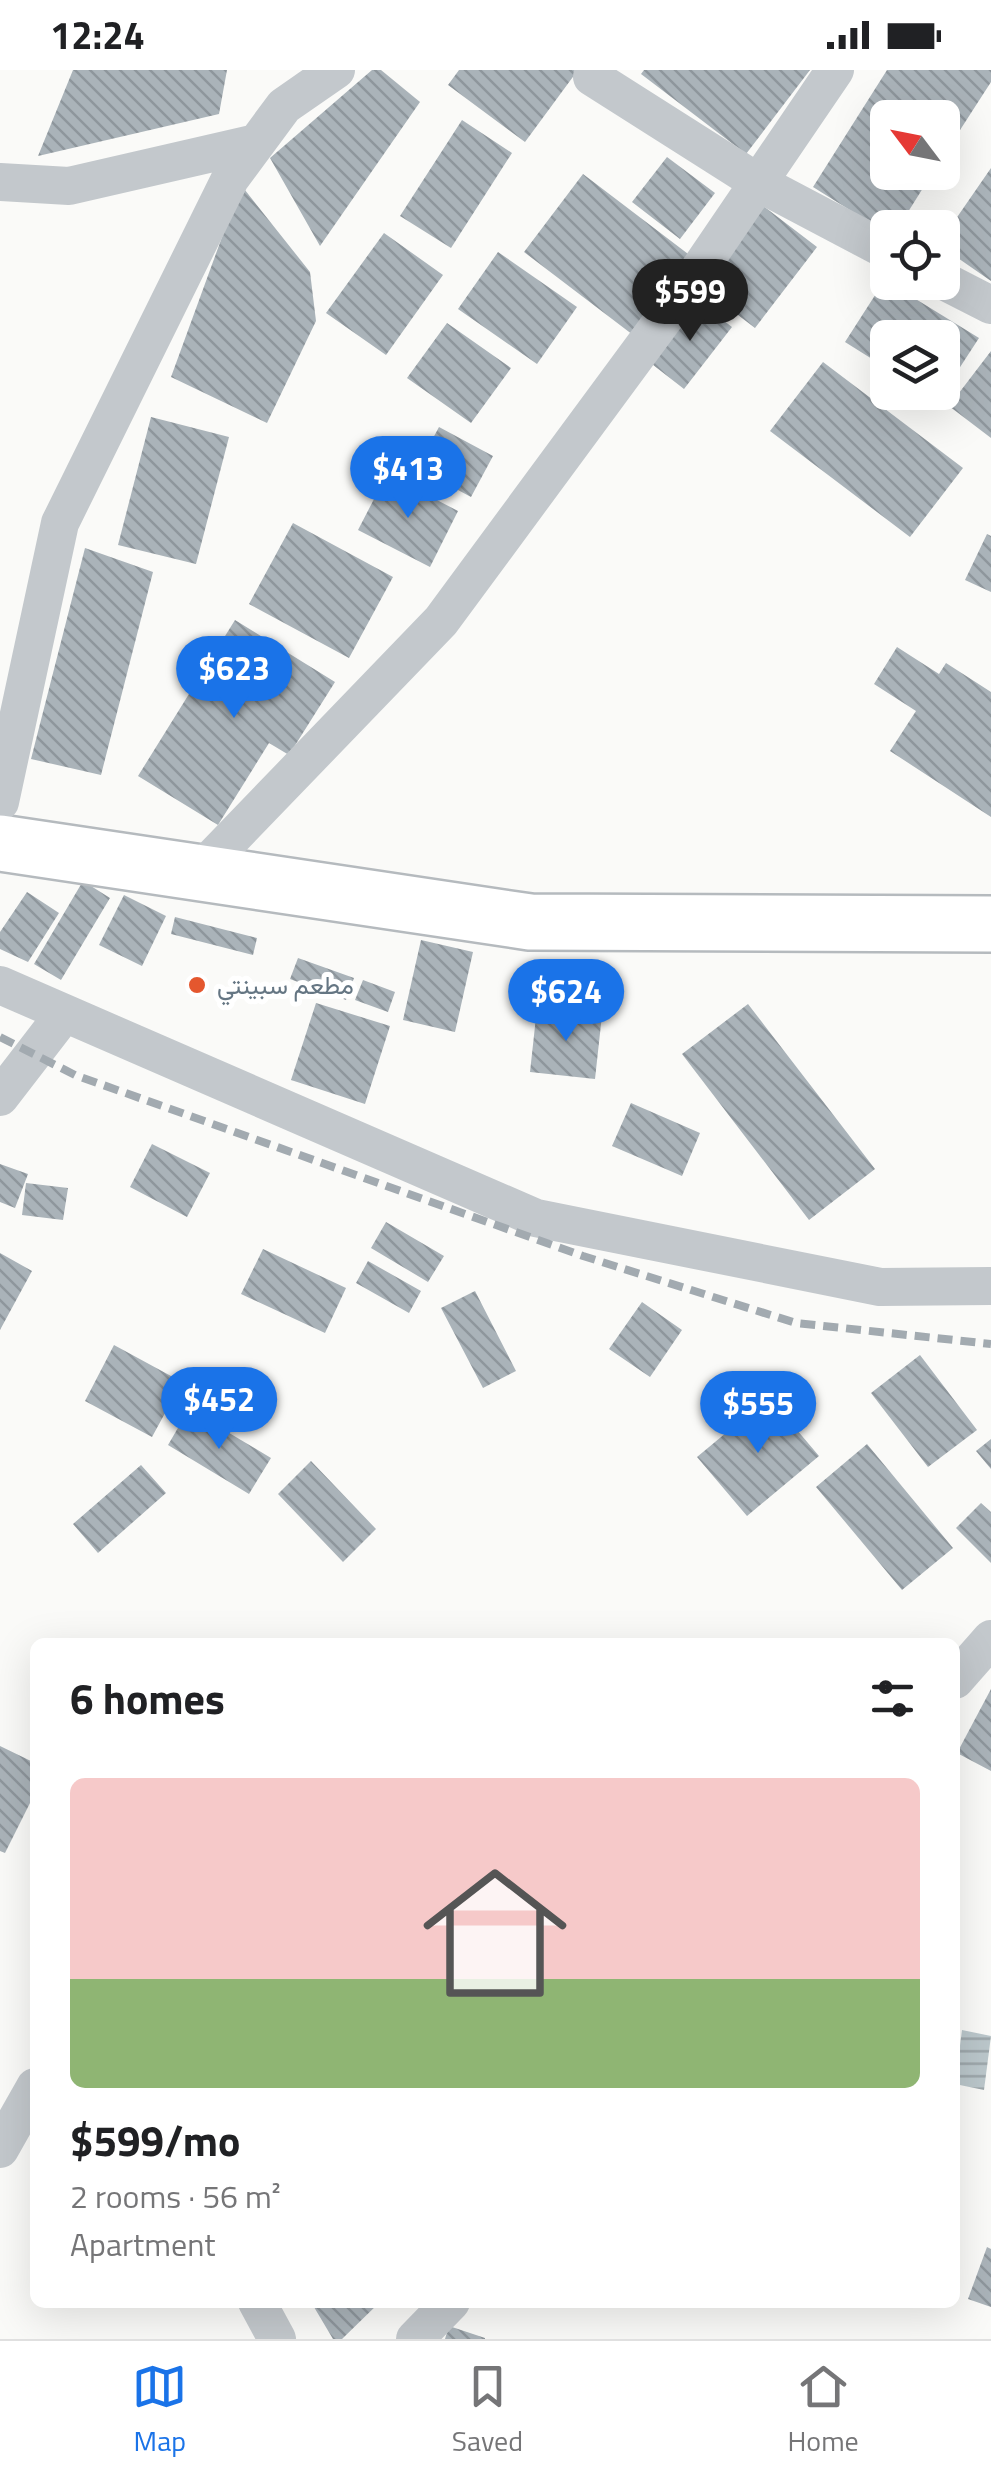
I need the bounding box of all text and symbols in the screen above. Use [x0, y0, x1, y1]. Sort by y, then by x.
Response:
text: 12:24 [50, 6, 145, 64]
north arrow [870, 100, 960, 190]
map controls [870, 100, 960, 410]
button: locate [870, 210, 960, 300]
pin: $599 [631, 259, 749, 344]
text: $599 [654, 267, 726, 315]
button: layers [870, 320, 960, 410]
pin: $413 [349, 436, 467, 521]
text: $413 [372, 444, 444, 492]
pin: $623 [175, 636, 293, 721]
text: $623 [198, 644, 270, 692]
pin: $624 [507, 959, 625, 1044]
place label: مطعم سبينتي [217, 966, 354, 1006]
text: $624 [530, 967, 602, 1015]
marker: مطعم سبينتي [186, 974, 208, 996]
pin: $452 [160, 1367, 278, 1452]
pin: $555 [699, 1371, 817, 1456]
text: $452 [183, 1375, 255, 1423]
text: $555 [722, 1379, 794, 1427]
text: 6 homes [70, 1666, 225, 1730]
icon: filters [865, 1671, 920, 1726]
icon: home [405, 1843, 585, 2023]
text: $599/mo [70, 2108, 240, 2172]
text: 2 rooms · 56 m² [70, 2172, 281, 2220]
text: Apartment [70, 2220, 216, 2268]
tab: Map [132, 2359, 187, 2462]
tab: Saved [452, 2359, 523, 2462]
tab: Home [788, 2359, 859, 2462]

